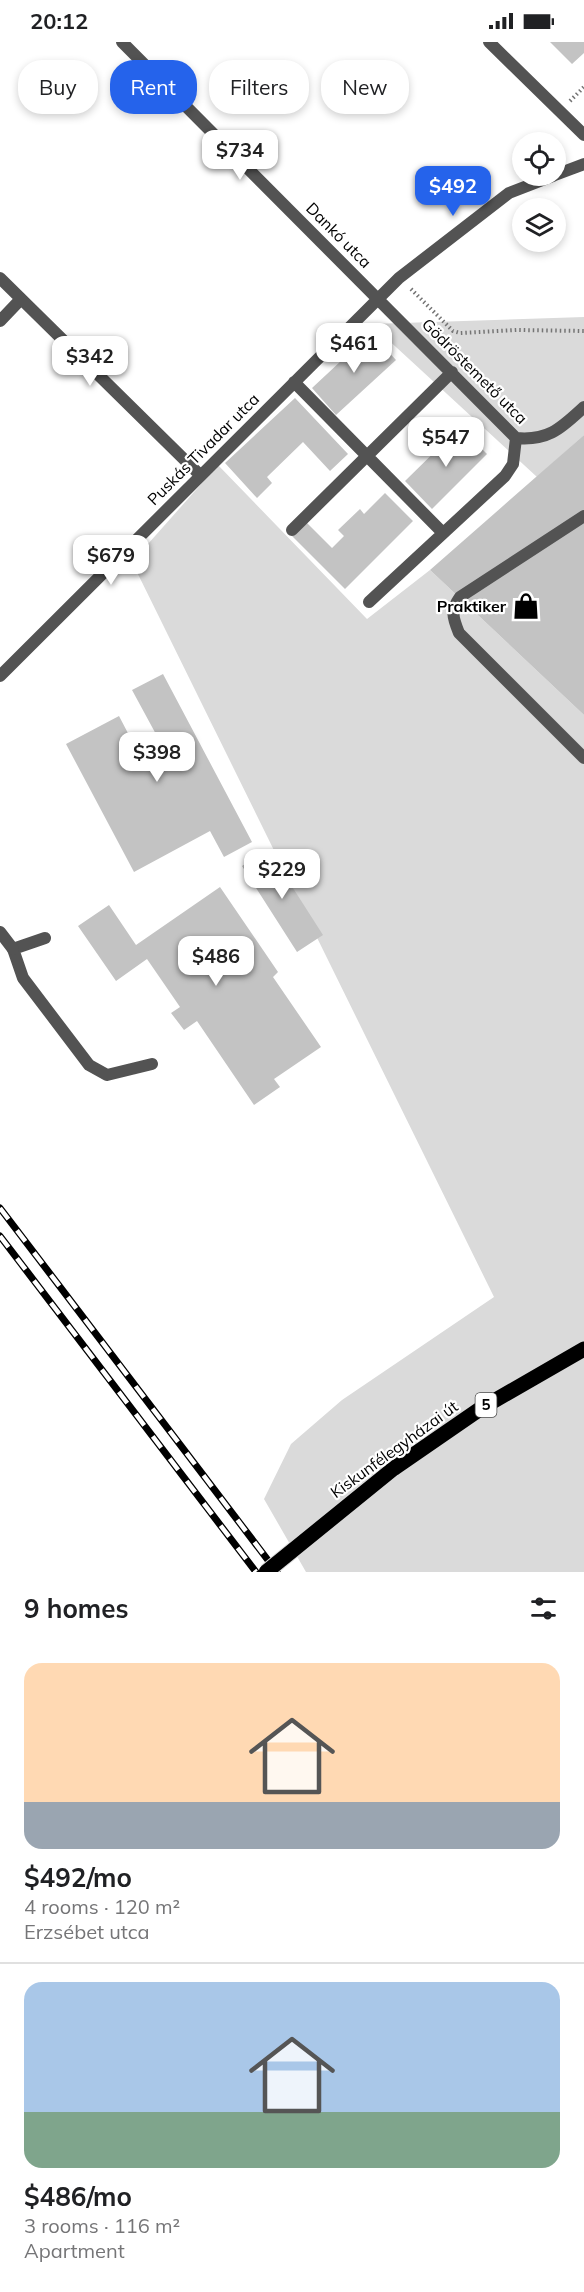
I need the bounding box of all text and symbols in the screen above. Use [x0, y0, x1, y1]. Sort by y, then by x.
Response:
text: 20:12 [30, 7, 88, 35]
chip: Buy [18, 60, 98, 114]
chip: Rent [110, 60, 197, 114]
chip: Filters [209, 60, 309, 114]
chip: New [321, 60, 409, 114]
pin: $734 [204, 130, 276, 181]
map controls [512, 132, 566, 252]
button: locate [512, 132, 566, 186]
text: $734 [216, 137, 264, 162]
pin: $492 [417, 166, 489, 217]
text: $492 [429, 173, 477, 198]
street label: Dankó utca [302, 198, 376, 272]
button: layers [512, 198, 566, 252]
street label: Gödröstemető utca [418, 314, 532, 428]
pin: $461 [318, 323, 390, 374]
text: $461 [330, 330, 378, 355]
pin: $342 [54, 336, 126, 387]
text: $342 [66, 343, 114, 368]
street label: Puskás Tivadar utca [143, 389, 263, 509]
pin: $547 [410, 417, 482, 468]
text: $547 [422, 424, 470, 449]
pin: $679 [75, 535, 147, 586]
text: $679 [87, 542, 135, 567]
shop icon: Praktiker [511, 591, 541, 621]
place label: Praktiker [437, 596, 507, 616]
pin: $398 [121, 732, 193, 783]
text: $398 [133, 739, 181, 764]
pin: $229 [246, 849, 318, 900]
text: $229 [258, 856, 306, 881]
pin: $486 [180, 936, 252, 987]
text: $486 [192, 943, 240, 968]
road number: 5 [476, 1393, 496, 1417]
street label: Kiskunfélegyházai út [326, 1396, 462, 1502]
text: 9 homes [24, 1592, 128, 1625]
icon: filters [527, 1592, 560, 1625]
icon: home [238, 1702, 346, 1810]
text: $492/mo [24, 1861, 132, 1894]
text: 4 rooms · 120 m² [24, 1894, 180, 1919]
text: Erzsébet utca [24, 1919, 150, 1944]
icon: home [238, 2021, 346, 2129]
text: $486/mo [24, 2180, 132, 2213]
text: 3 rooms · 116 m² [24, 2213, 180, 2238]
text: Apartment [24, 2238, 125, 2263]

